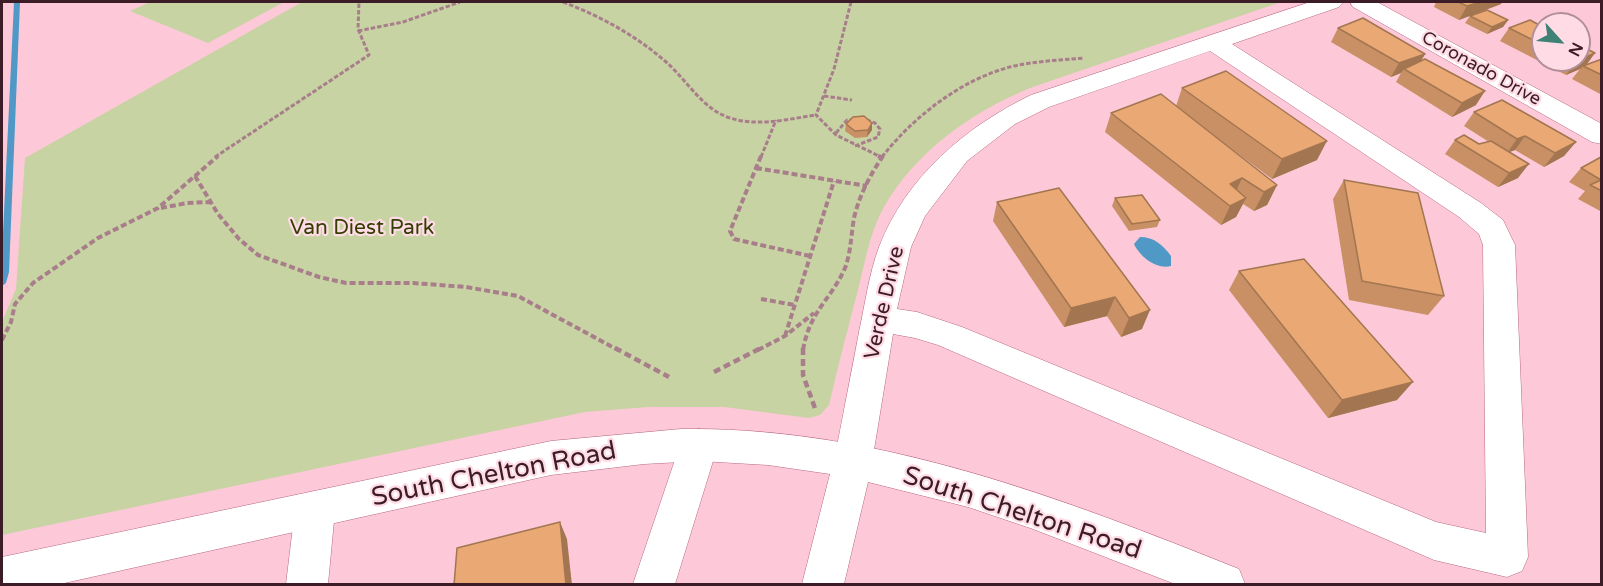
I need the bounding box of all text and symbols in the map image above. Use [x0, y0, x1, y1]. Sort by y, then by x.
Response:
north arrow [1531, 12, 1591, 72]
street label: Coronado Drive [1418, 27, 1544, 111]
text: N [1563, 39, 1587, 60]
park label: Van Diest Park [290, 215, 434, 241]
street label: Verde Drive [860, 244, 910, 362]
street label: South Chelton Road [369, 436, 619, 514]
street label: South Chelton Road [899, 461, 1145, 567]

